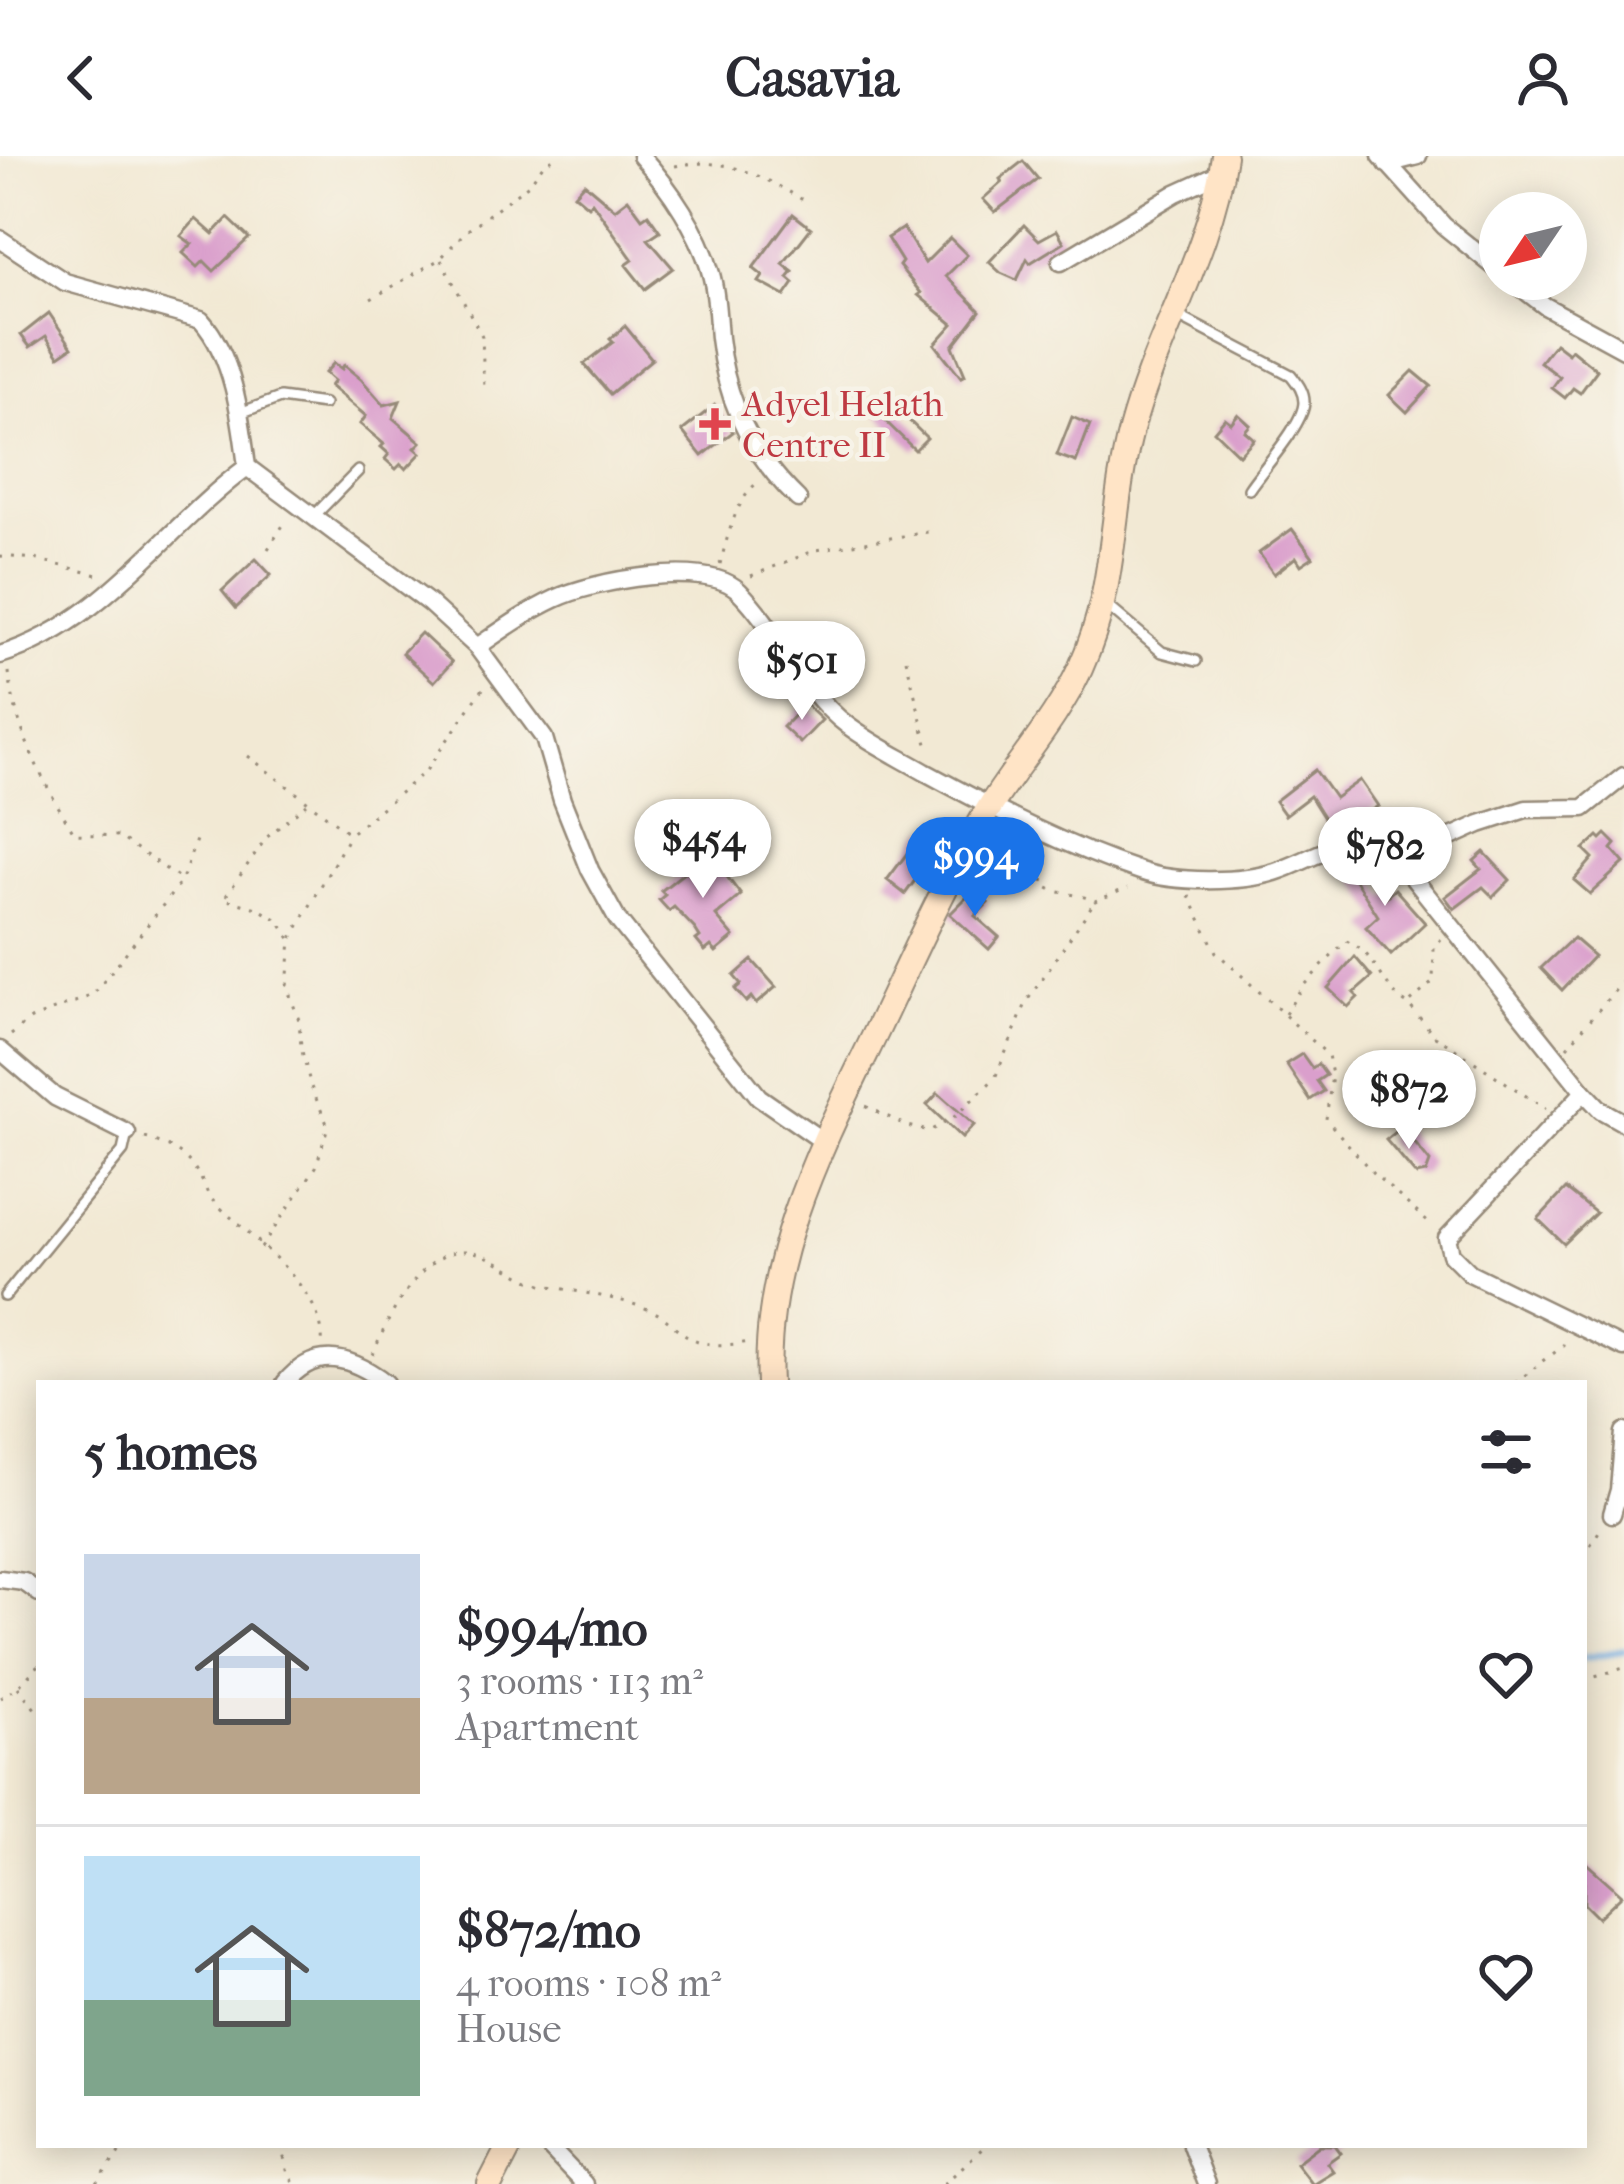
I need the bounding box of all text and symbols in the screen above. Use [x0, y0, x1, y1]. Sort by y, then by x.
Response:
icon: back [48, 45, 114, 111]
icon: person [1510, 45, 1576, 111]
text: Casavia [725, 47, 899, 110]
north arrow [1479, 192, 1587, 300]
map controls [1479, 192, 1587, 300]
place label: Adyel Helath Centre II [740, 383, 944, 466]
marker: Adyel Helath Centre II [699, 408, 731, 440]
pin: $501 [731, 621, 873, 723]
text: $501 [765, 637, 839, 683]
pin: $454 [632, 799, 774, 901]
pin: $782 [1314, 807, 1456, 909]
text: $454 [661, 815, 745, 861]
pin: $994 [904, 817, 1046, 919]
text: $782 [1345, 823, 1425, 869]
text: $994 [932, 833, 1018, 879]
pin: $872 [1338, 1050, 1480, 1152]
text: $872 [1369, 1066, 1449, 1112]
icon: filters [1473, 1419, 1539, 1485]
text: 5 homes [84, 1422, 257, 1482]
text: $994/mo [456, 1598, 648, 1658]
icon: home [180, 1602, 324, 1746]
icon: heart [1473, 1641, 1539, 1707]
text: 3 rooms · 113 m² [456, 1658, 703, 1704]
text: Apartment [456, 1704, 639, 1750]
text: $872/mo [456, 1900, 641, 1960]
icon: home [180, 1904, 324, 2048]
icon: heart [1473, 1943, 1539, 2009]
text: 4 rooms · 108 m² [456, 1960, 721, 2006]
text: House [456, 2006, 562, 2052]

